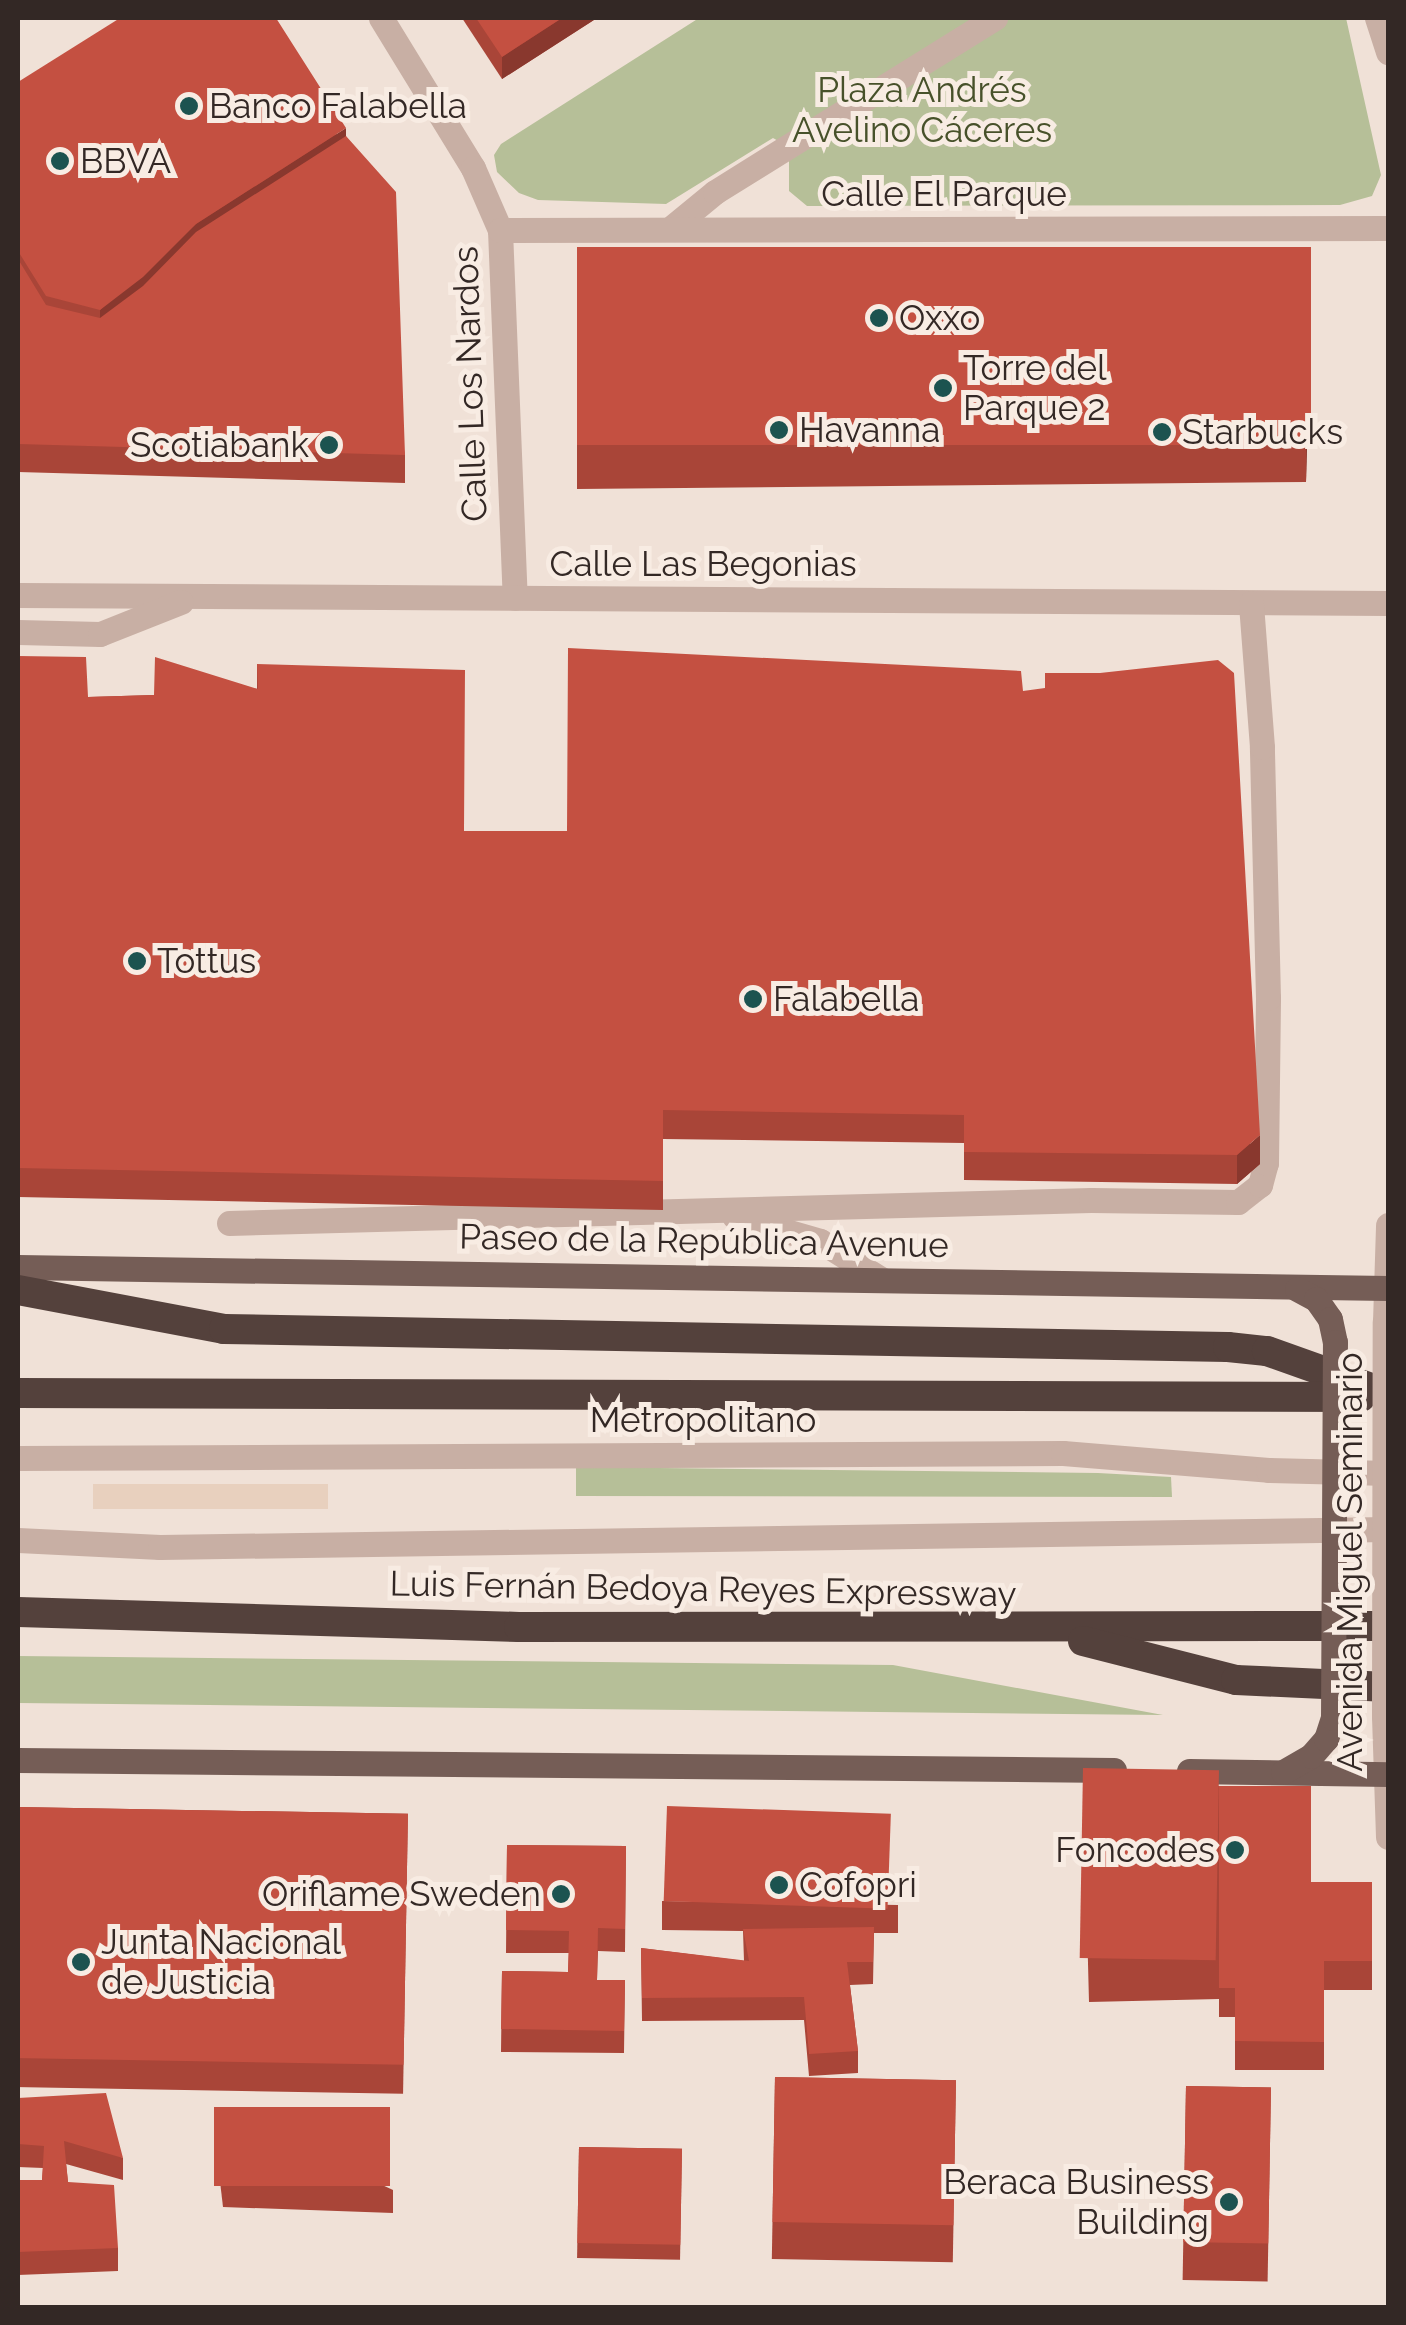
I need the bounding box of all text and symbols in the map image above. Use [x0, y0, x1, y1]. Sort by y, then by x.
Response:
park label: Plaza Andrés Avelino Cáceres [792, 69, 1052, 151]
place label: Banco Falabella [209, 85, 467, 127]
marker: Banco Falabella [178, 95, 200, 117]
place label: BBVA [80, 140, 171, 182]
marker: BBVA [49, 150, 71, 172]
street label: Calle El Parque [821, 173, 1067, 215]
street label: Calle Los Nardos [444, 246, 496, 522]
place label: Oxxo [899, 297, 980, 339]
marker: Oxxo [868, 307, 890, 329]
place label: Torre del Parque 2 [963, 347, 1107, 429]
marker: Torre del Parque 2 [932, 377, 954, 399]
place label: Havanna [799, 409, 940, 451]
place label: Starbucks [1182, 411, 1343, 453]
marker: Havanna [768, 419, 790, 441]
marker: Starbucks [1151, 421, 1173, 443]
place label: Scotiabank [130, 424, 309, 466]
marker: Scotiabank [318, 434, 340, 456]
street label: Calle Las Begonias [549, 543, 857, 585]
place label: Tottus [157, 940, 256, 982]
marker: Tottus [126, 950, 148, 972]
place label: Falabella [773, 978, 919, 1020]
marker: Falabella [742, 988, 764, 1010]
street label: Paseo de la República Avenue [458, 1216, 950, 1266]
street label: Avenida Miguel Seminario [1329, 1352, 1371, 1772]
street label: Metropolitano [590, 1399, 816, 1441]
street label: Luis Fernán Bedoya Reyes Expressway [389, 1563, 1017, 1615]
place label: Foncodes [1055, 1829, 1215, 1871]
marker: Foncodes [1224, 1839, 1246, 1861]
place label: Cofopri [799, 1864, 917, 1906]
place label: Oriflame Sweden [262, 1873, 541, 1915]
marker: Cofopri [768, 1874, 790, 1896]
marker: Oriflame Sweden [550, 1883, 572, 1905]
place label: Junta Nacional de Justicia [101, 1921, 341, 2003]
marker: Junta Nacional de Justicia [70, 1951, 92, 1973]
place label: Beraca Business Building [943, 2161, 1209, 2243]
marker: Beraca Business Building [1218, 2191, 1240, 2213]

